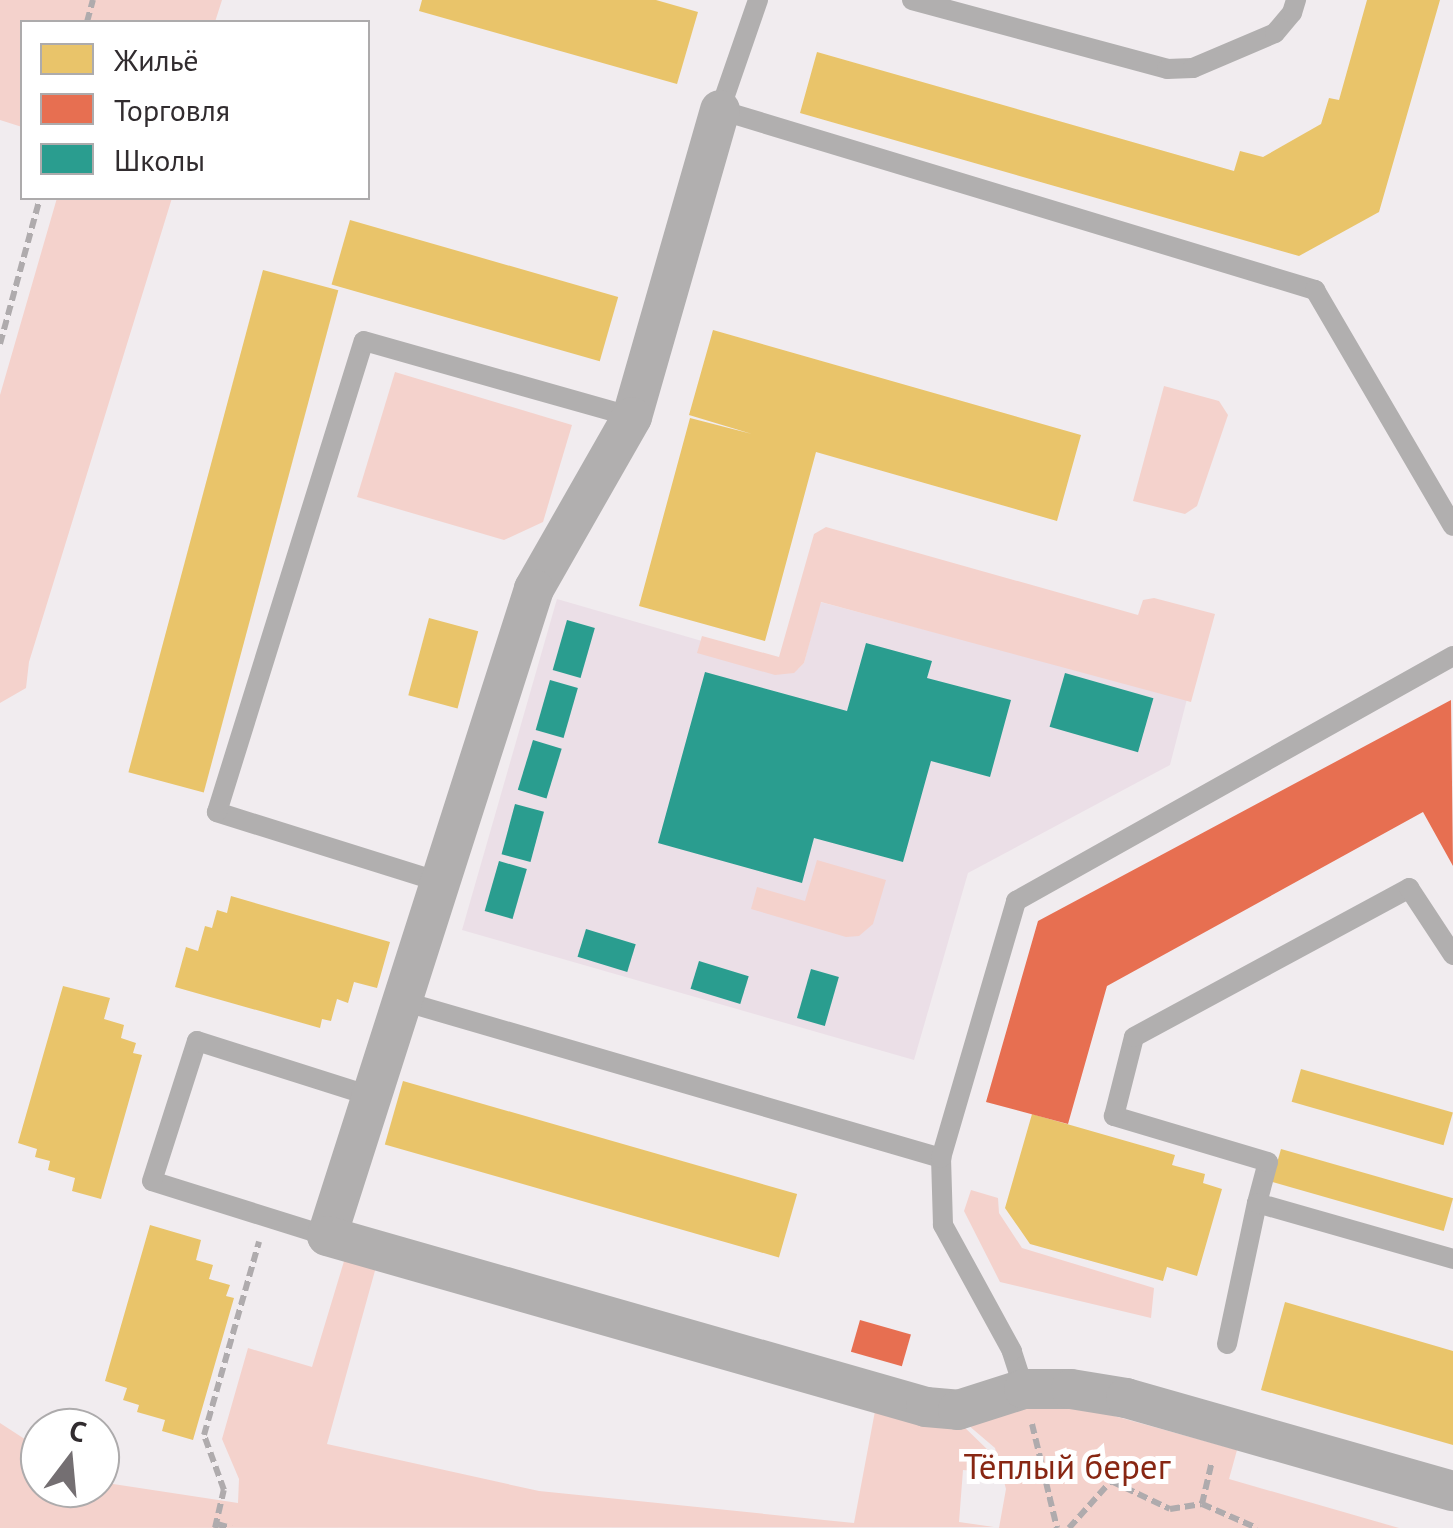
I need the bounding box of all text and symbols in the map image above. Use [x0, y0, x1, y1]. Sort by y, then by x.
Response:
legend [20, 20, 370, 200]
text: Жильё [114, 40, 198, 79]
text: Торговля [114, 90, 230, 129]
text: Школы [114, 140, 205, 179]
north arrow [20, 1408, 120, 1508]
text: С [65, 1411, 90, 1451]
park label: Тёплый берег [963, 1445, 1171, 1487]

